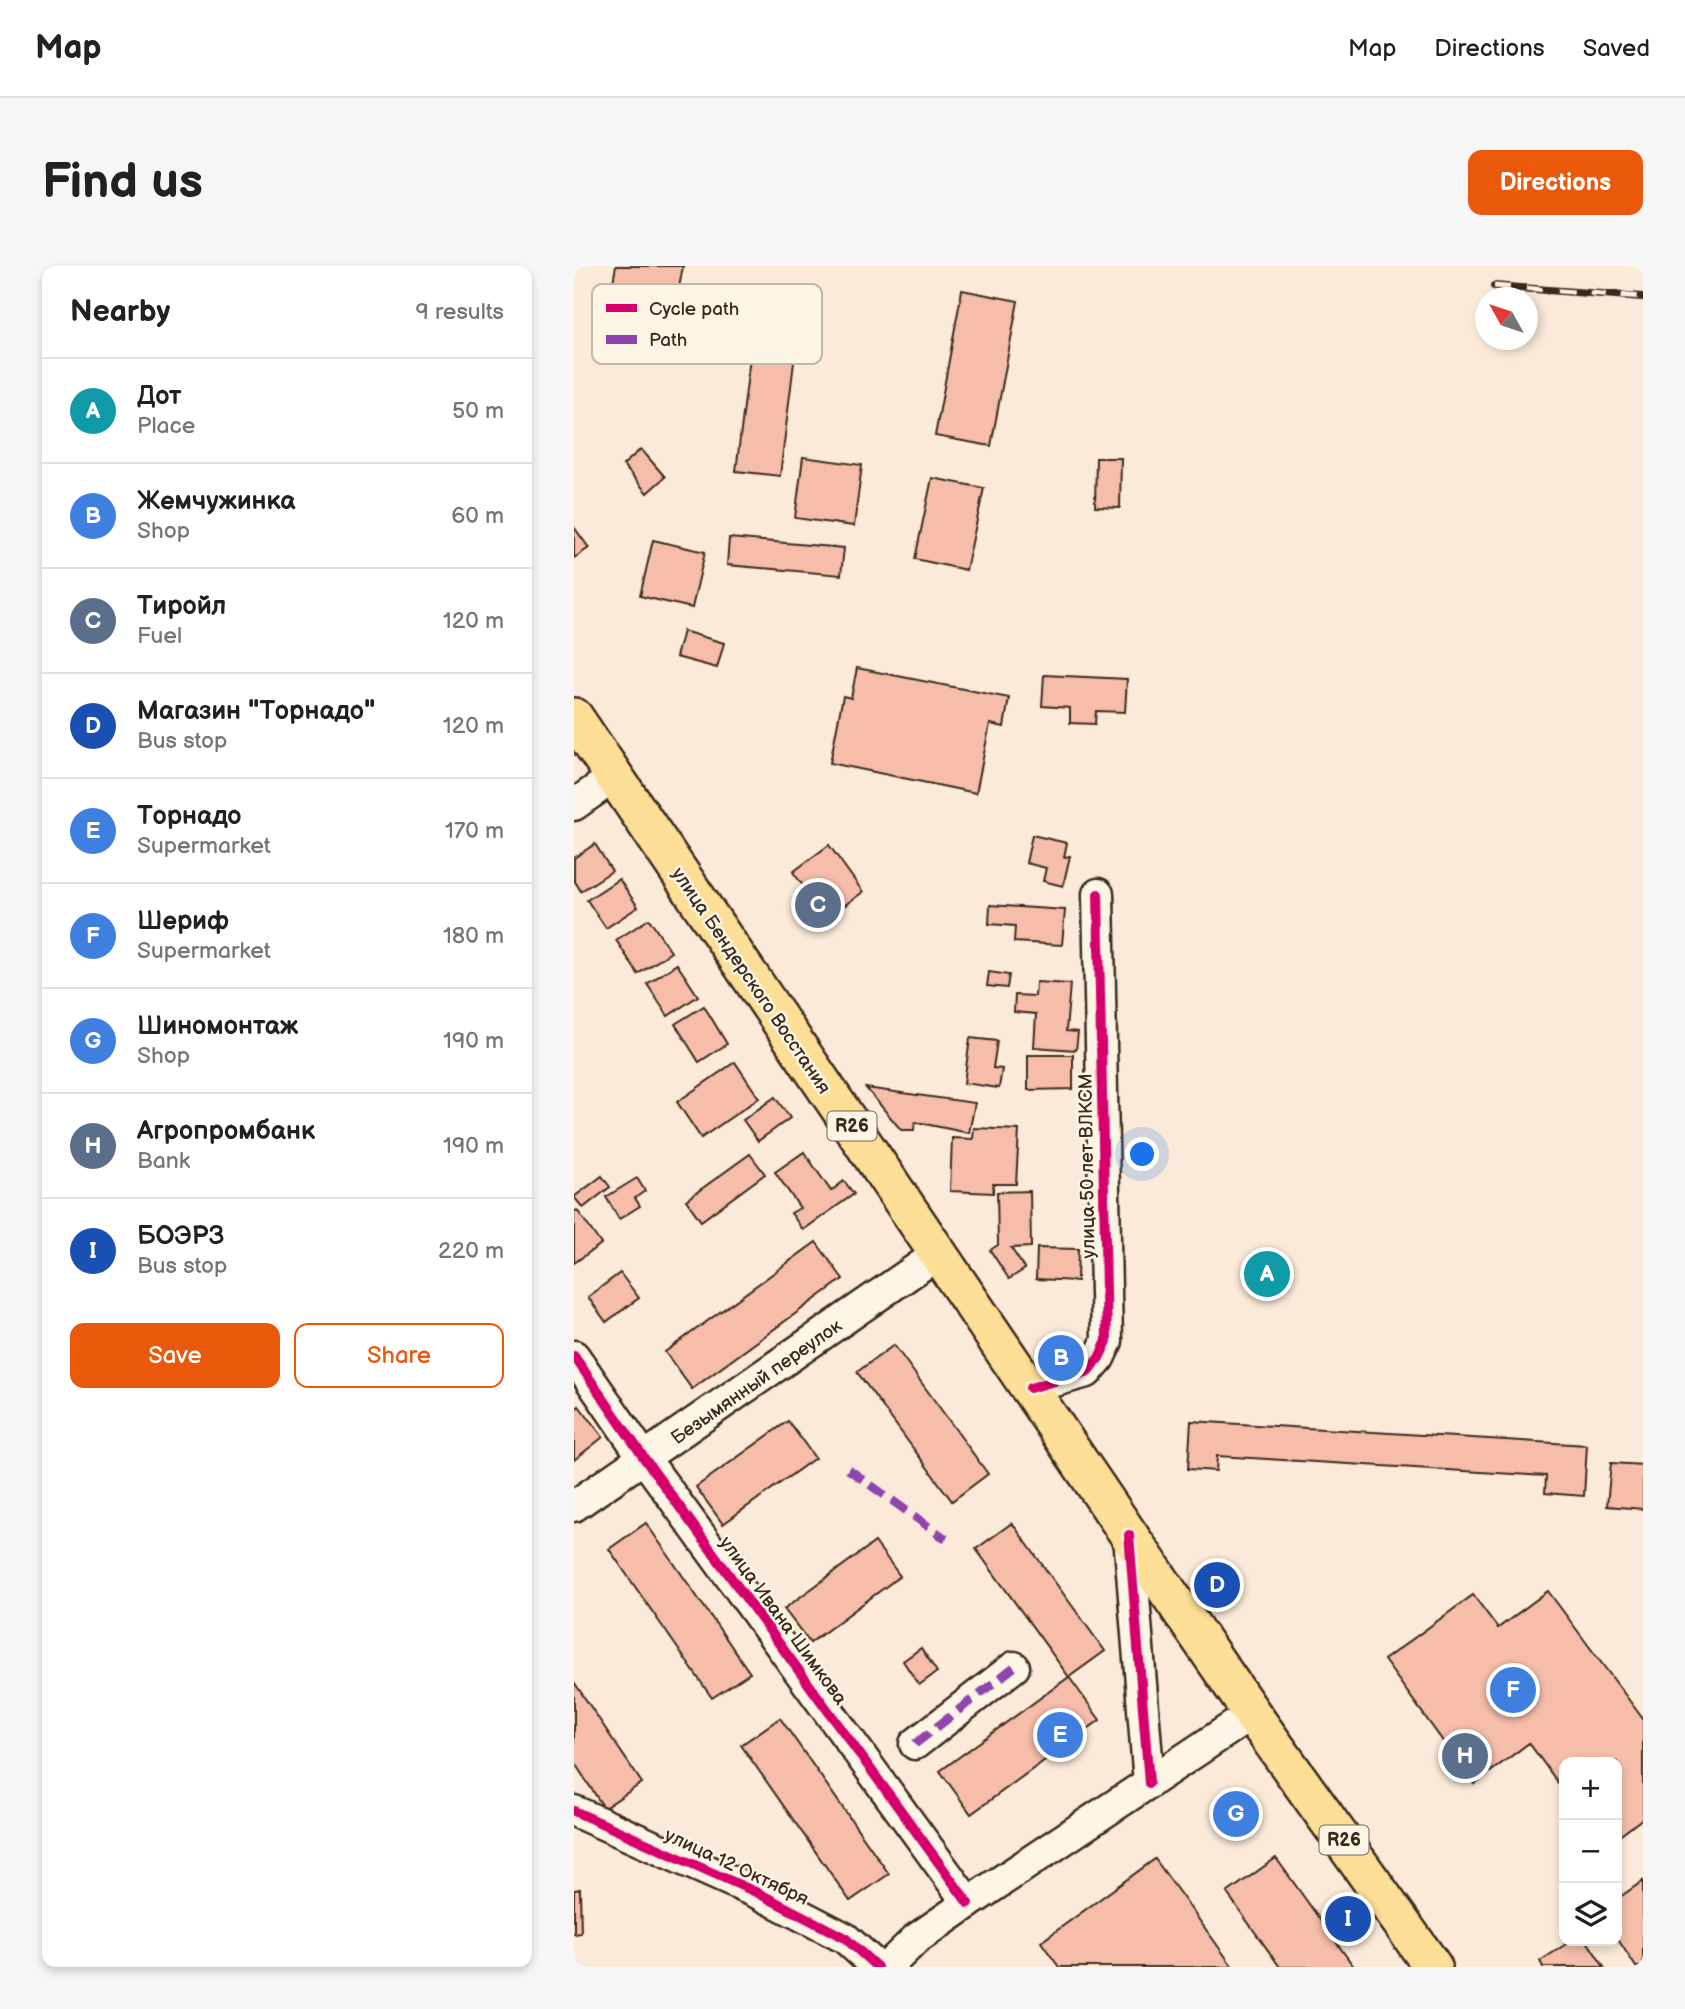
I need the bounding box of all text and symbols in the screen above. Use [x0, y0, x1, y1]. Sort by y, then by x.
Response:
text: Map [35, 28, 101, 68]
text: Map [1348, 34, 1396, 63]
text: Directions [1434, 34, 1545, 63]
text: Saved [1583, 34, 1650, 63]
button: Directions [1468, 150, 1643, 215]
text: Find us [42, 153, 203, 212]
legend [592, 284, 822, 364]
north arrow [1475, 287, 1538, 350]
text: Nearby [70, 294, 170, 330]
text: 9 results [415, 298, 504, 326]
text: Cycle path [649, 298, 739, 321]
text: Path [649, 329, 687, 352]
text: Дот [137, 381, 181, 412]
text: A [86, 397, 100, 425]
text: 50 m [452, 397, 504, 425]
text: Place [137, 412, 195, 440]
text: Жемчужинка [137, 486, 295, 517]
text: B [85, 502, 101, 530]
text: 60 m [451, 502, 504, 530]
text: Shop [137, 517, 190, 545]
text: Тиройл [137, 591, 226, 622]
text: C [85, 607, 101, 635]
text: 120 m [443, 607, 504, 635]
text: Fuel [137, 622, 182, 650]
text: Магазин "Торнадо" [137, 696, 375, 727]
text: D [85, 712, 101, 740]
text: 120 m [443, 712, 504, 740]
text: Bus stop [137, 727, 227, 755]
text: Торнадо [137, 801, 242, 832]
text: E [86, 817, 100, 845]
text: 170 m [445, 817, 504, 845]
text: Supermarket [137, 832, 271, 860]
street label: улица Бендерского Восстания [666, 863, 835, 1098]
pin: C [795, 879, 841, 931]
text: Шериф [137, 906, 229, 937]
text: F [86, 922, 100, 950]
text: 180 m [443, 922, 504, 950]
text: Supermarket [137, 937, 271, 965]
text: Шиномонтаж [137, 1011, 298, 1042]
text: G [85, 1027, 101, 1055]
text: 190 m [443, 1027, 504, 1055]
text: Shop [137, 1042, 190, 1070]
street label: улица 50 лет ВЛКСМ [1074, 1073, 1101, 1259]
road number: R26 [828, 1112, 876, 1140]
text: Агропромбанк [137, 1116, 315, 1147]
text: H [84, 1132, 102, 1160]
text: 190 m [443, 1132, 504, 1160]
your location [1125, 1137, 1159, 1171]
text: Bank [137, 1147, 190, 1175]
text: БОЭРЗ [137, 1221, 224, 1252]
text: I [89, 1237, 97, 1265]
text: 220 m [438, 1237, 504, 1265]
pin: A [1244, 1248, 1290, 1300]
text: Bus stop [137, 1252, 227, 1280]
street label: Безымянный переулок [667, 1315, 847, 1450]
button: Save [70, 1323, 280, 1388]
button: Share [294, 1323, 504, 1388]
pin: B [1038, 1332, 1084, 1384]
street label: улица Ивана Шимкова [714, 1532, 852, 1710]
pin: D [1194, 1559, 1240, 1611]
pin: F [1490, 1664, 1536, 1716]
pin: E [1037, 1709, 1083, 1761]
pin: H [1442, 1730, 1488, 1782]
map controls [1559, 1757, 1622, 1946]
button: + [1559, 1757, 1622, 1820]
pin: G [1213, 1788, 1259, 1840]
button: − [1559, 1820, 1622, 1883]
street label: улица 12 Октября [661, 1824, 812, 1911]
road number: R26 [1320, 1826, 1368, 1854]
button: layers [1559, 1883, 1622, 1946]
pin: I [1325, 1893, 1371, 1945]

